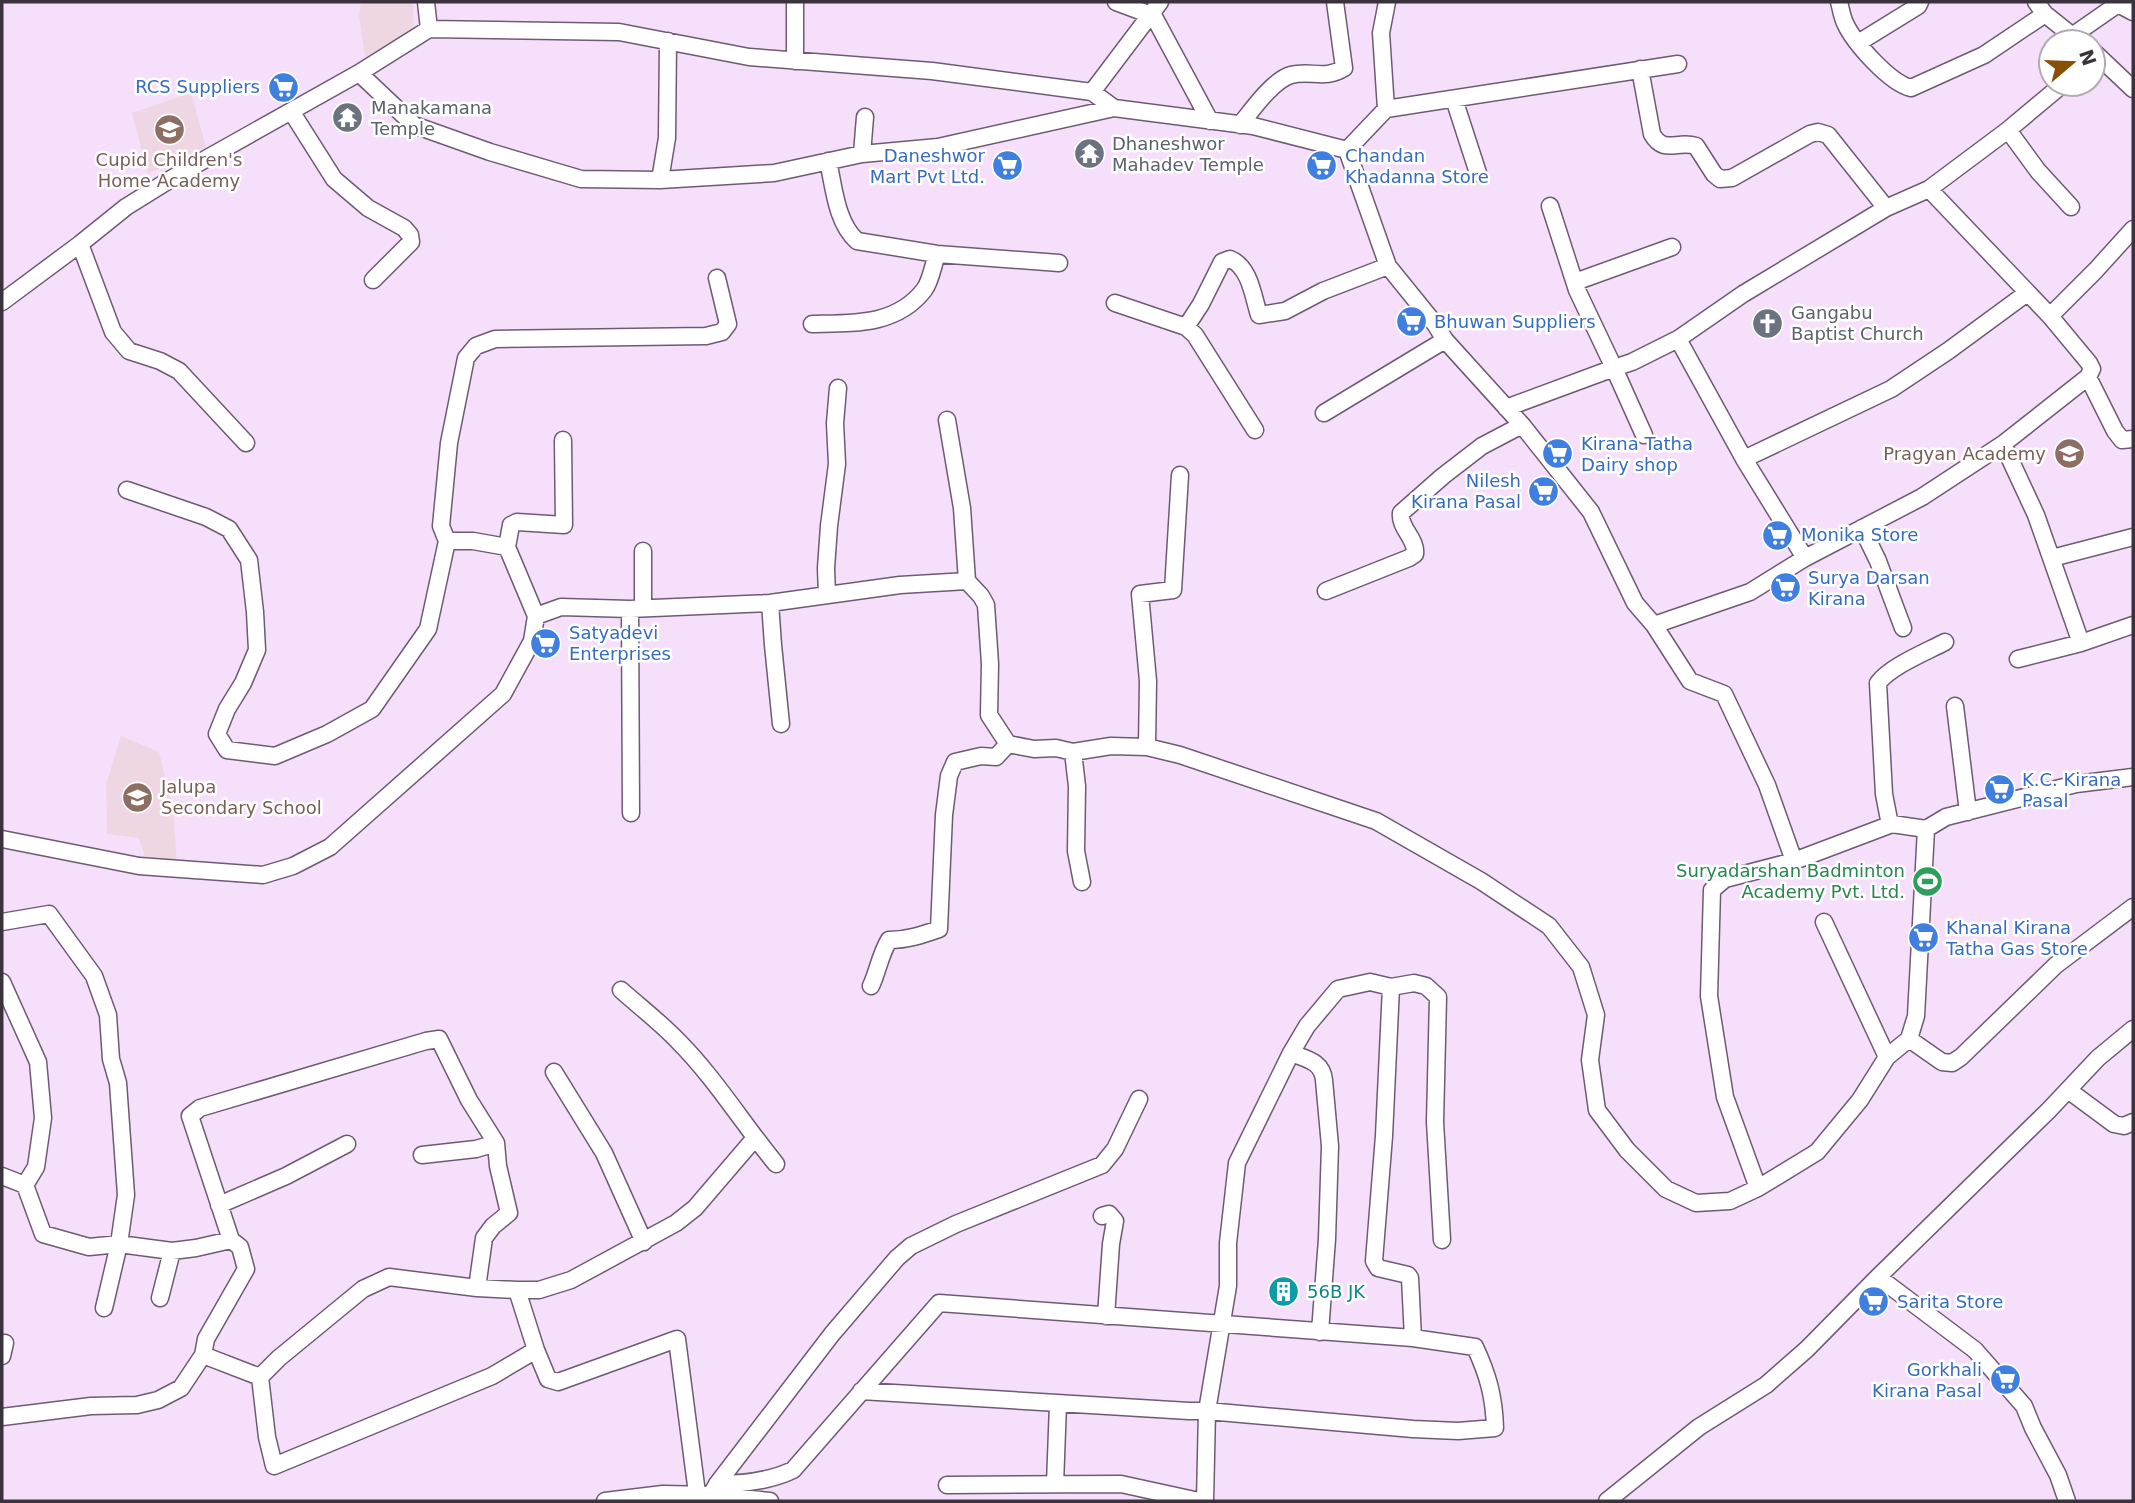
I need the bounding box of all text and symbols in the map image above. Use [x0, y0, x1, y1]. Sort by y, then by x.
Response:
north arrow [2037, 28, 2107, 98]
text: N [2075, 46, 2101, 69]
supermarket icon: RCS Suppliers [266, 70, 300, 104]
place label: RCS Suppliers [135, 76, 260, 97]
place label: Manakamana Temple [370, 97, 492, 139]
temple icon: Manakamana Temple [331, 101, 365, 135]
school or university icon: Cupid Children's Home Academy [152, 113, 186, 147]
place label: Dhaneshwor Mahadev Temple [1112, 133, 1264, 175]
temple icon: Dhaneshwor Mahadev Temple [1072, 137, 1106, 171]
place label: Daneshwor Mart Pvt Ltd. [870, 145, 986, 187]
place label: Chandan Khadanna Store [1345, 145, 1489, 187]
place label: Cupid Children's Home Academy [96, 149, 242, 191]
supermarket icon: Daneshwor Mart Pvt Ltd. [991, 149, 1025, 183]
supermarket icon: Chandan Khadanna Store [1305, 149, 1339, 183]
place label: Gangabu Baptist Church [1791, 302, 1924, 344]
supermarket icon: Bhuwan Suppliers [1394, 305, 1428, 339]
church icon: Gangabu Baptist Church [1751, 306, 1785, 340]
place label: Bhuwan Suppliers [1434, 311, 1596, 332]
place label: Kirana Tatha Dairy shop [1581, 433, 1693, 475]
supermarket icon: Kirana Tatha Dairy shop [1541, 437, 1575, 471]
school or university icon: Pragyan Academy [2052, 437, 2086, 471]
place label: Pragyan Academy [1883, 443, 2046, 464]
place label: Nilesh Kirana Pasal [1411, 470, 1521, 512]
supermarket icon: Nilesh Kirana Pasal [1527, 474, 1561, 508]
supermarket icon: Monika Store [1761, 518, 1795, 552]
place label: Monika Store [1801, 524, 1918, 545]
place label: Surya Darsan Kirana [1808, 567, 1930, 609]
supermarket icon: Surya Darsan Kirana [1768, 571, 1802, 605]
place label: Satyadevi Enterprises [569, 622, 671, 664]
supermarket icon: Satyadevi Enterprises [529, 626, 563, 660]
place label: K.C. Kirana Pasal [2022, 769, 2121, 811]
supermarket icon: K.C. Kirana Pasal [1982, 773, 2016, 807]
place label: Jalupa Secondary School [160, 776, 322, 818]
school or university icon: Jalupa Secondary School [121, 780, 155, 814]
place label: Suryadarshan Badminton Academy Pvt. Ltd. [1676, 860, 1905, 902]
sports icon: Suryadarshan Badminton Academy Pvt. Ltd. [1911, 864, 1945, 898]
place label: Khanal Kirana Tatha Gas Store [1945, 917, 2088, 959]
supermarket icon: Khanal Kirana Tatha Gas Store [1906, 921, 1940, 955]
building icon: 56B JK [1267, 1275, 1301, 1309]
place label: 56B JK [1307, 1281, 1366, 1302]
supermarket icon: Sarita Store [1857, 1285, 1891, 1319]
place label: Sarita Store [1897, 1291, 2003, 1312]
place label: Gorkhali Kirana Pasal [1872, 1359, 1982, 1401]
supermarket icon: Gorkhali Kirana Pasal [1988, 1363, 2022, 1397]

